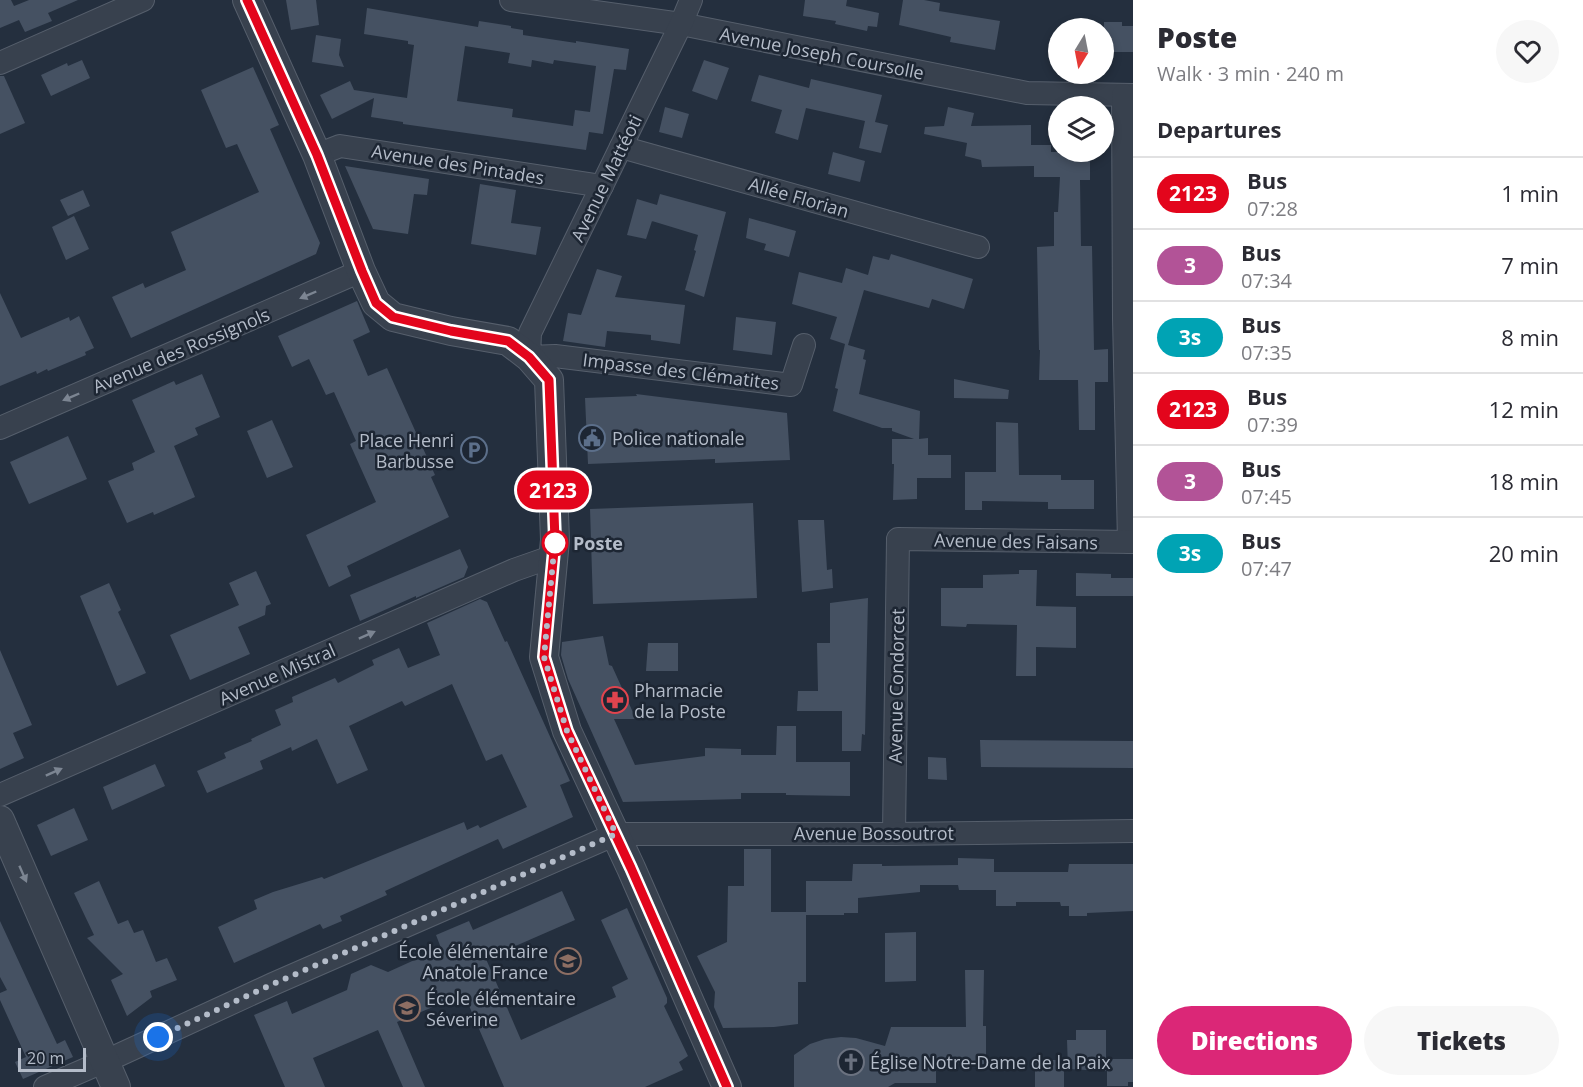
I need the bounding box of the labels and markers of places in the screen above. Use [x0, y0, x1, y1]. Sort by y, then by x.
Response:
public building icon: Police nationale [577, 423, 607, 453]
place label: Police nationale [612, 426, 745, 450]
place label: Place Henri Barbusse [359, 428, 454, 473]
parking icon: Place Henri Barbusse [459, 435, 489, 465]
marker: Poste [542, 530, 568, 556]
place label: Poste [573, 531, 623, 555]
place label: Pharmacie de la Poste [634, 678, 726, 723]
pharmacy icon: Pharmacie de la Poste [600, 685, 630, 715]
place label: École élémentaire Anatole France [398, 939, 548, 984]
school or university icon: École élémentaire Anatole France [553, 946, 583, 976]
place label: École élémentaire Séverine [426, 986, 576, 1031]
school or university icon: École élémentaire Séverine [392, 993, 422, 1023]
church icon: Église Notre-Dame de la Paix [836, 1047, 866, 1077]
place label: Église Notre-Dame de la Paix [870, 1050, 1111, 1074]

